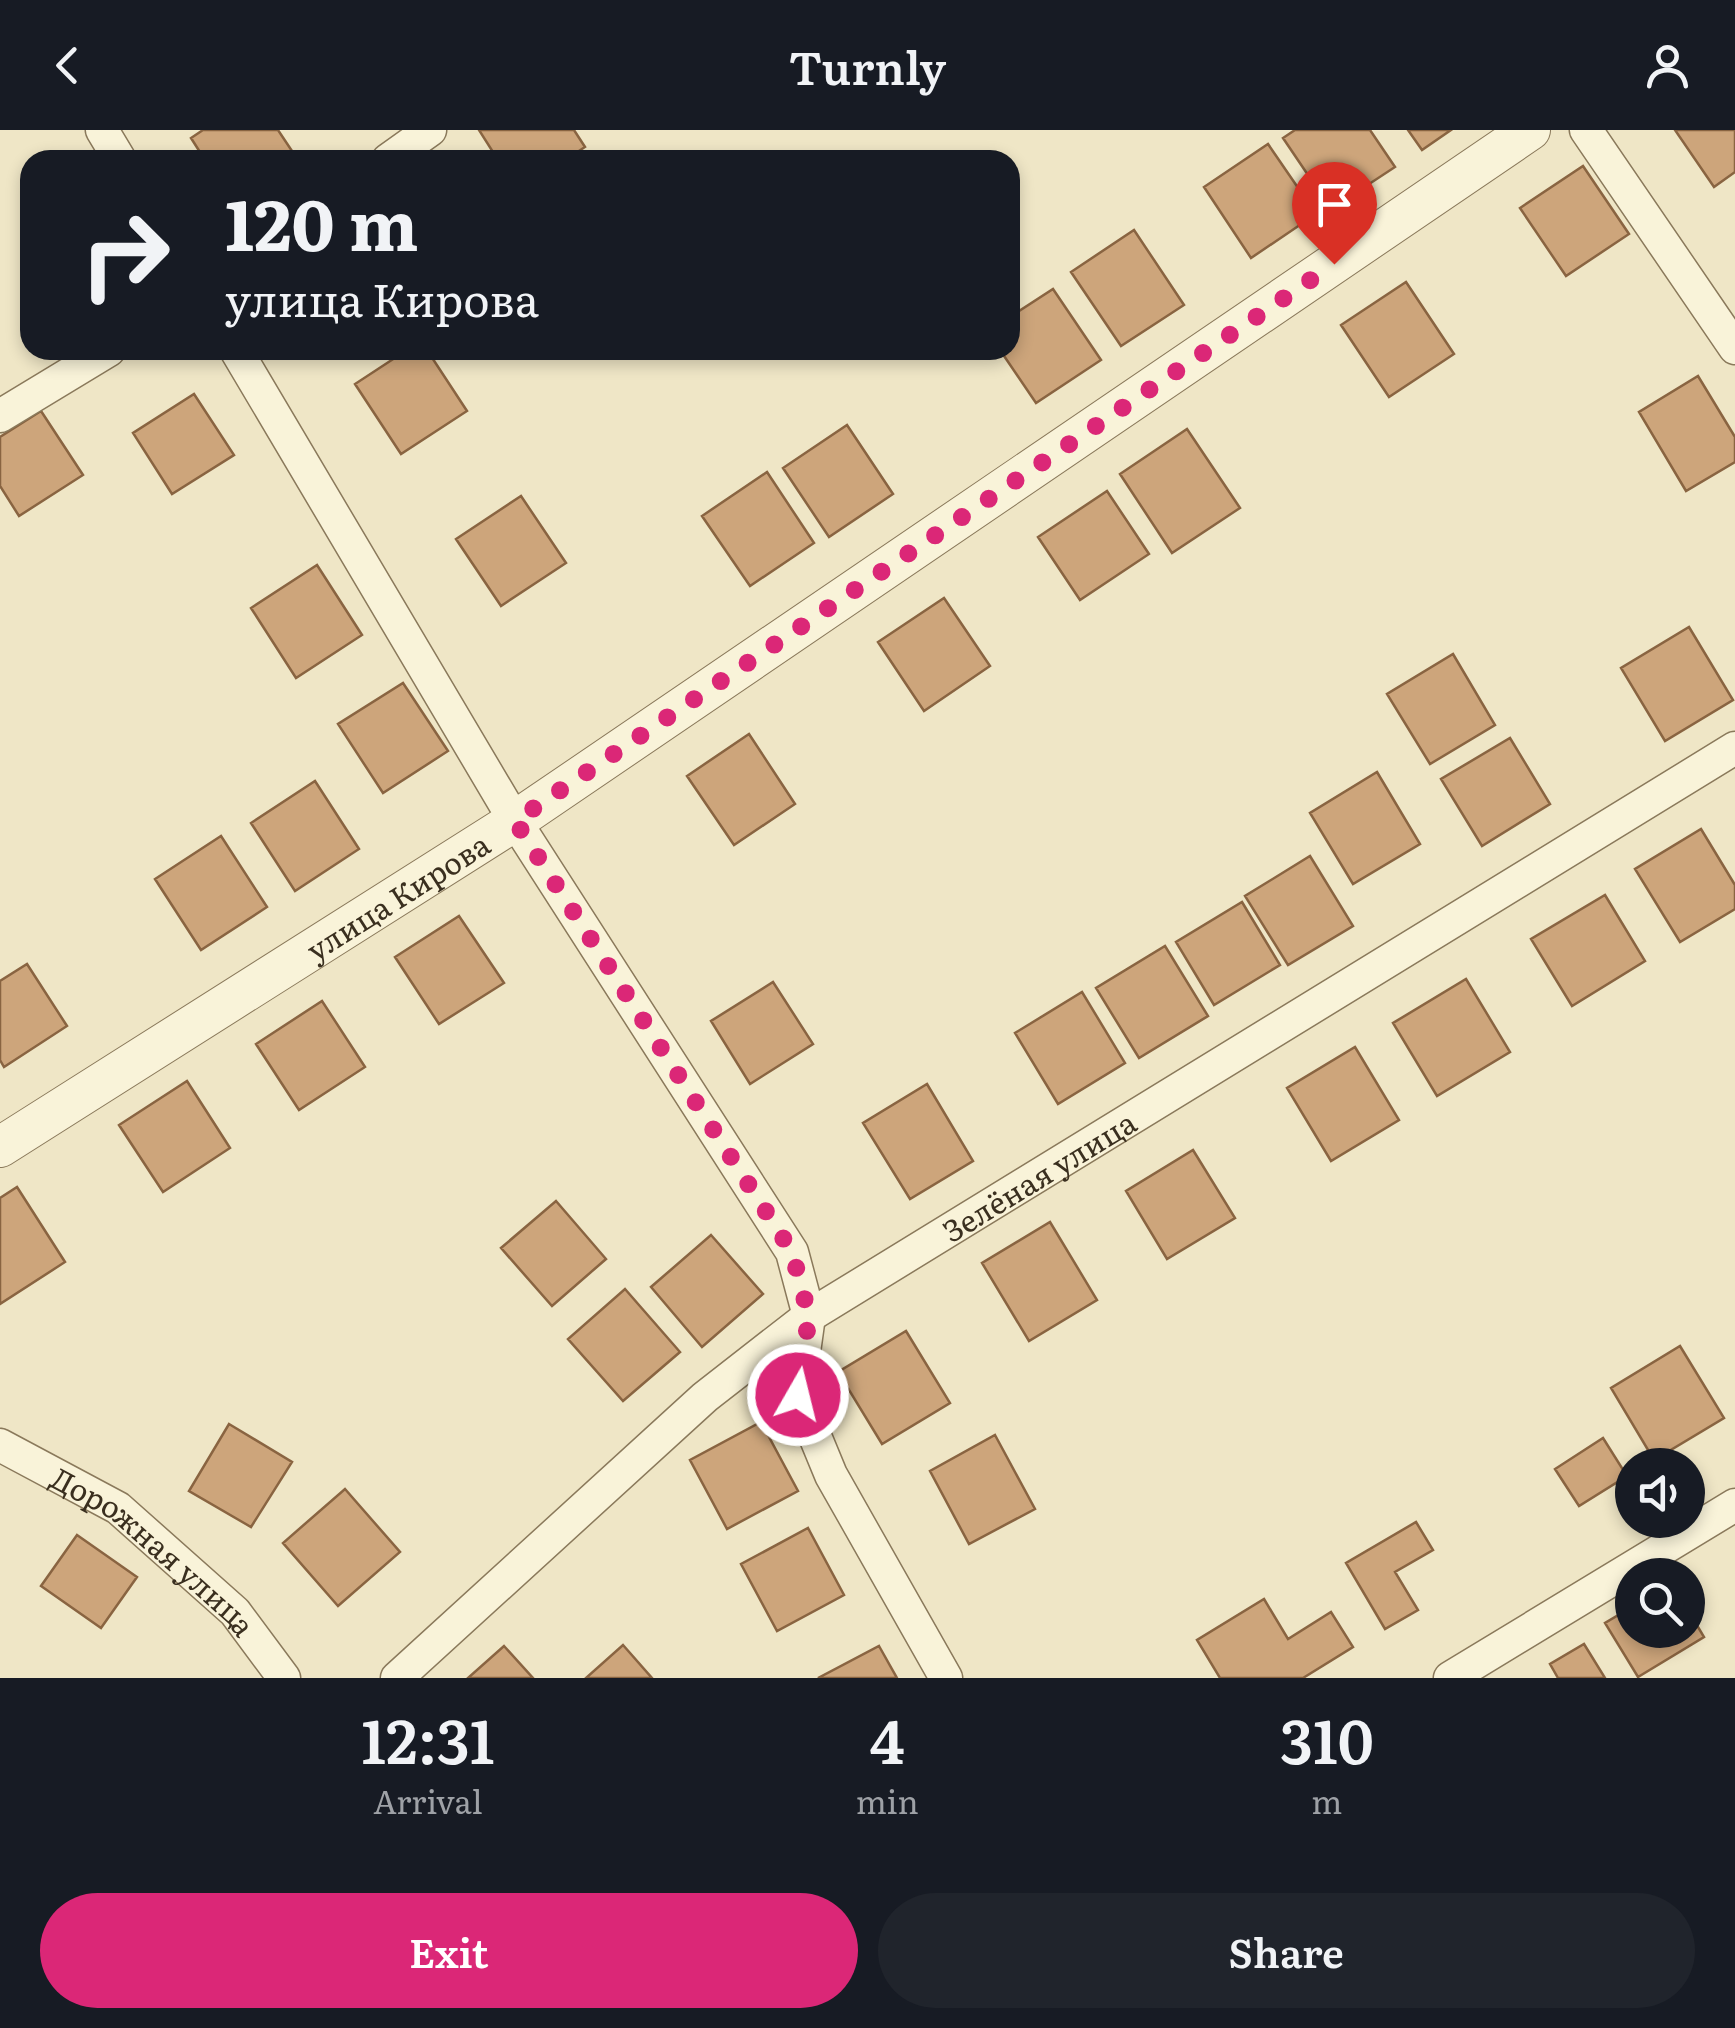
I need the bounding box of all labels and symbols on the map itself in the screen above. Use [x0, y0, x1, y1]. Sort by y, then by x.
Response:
pin [1292, 162, 1377, 265]
street label: улица Кирова [297, 821, 498, 970]
street label: Зелёная улица [933, 1099, 1144, 1251]
position arrow [746, 1343, 850, 1447]
street label: Дорожная улица [44, 1455, 267, 1645]

